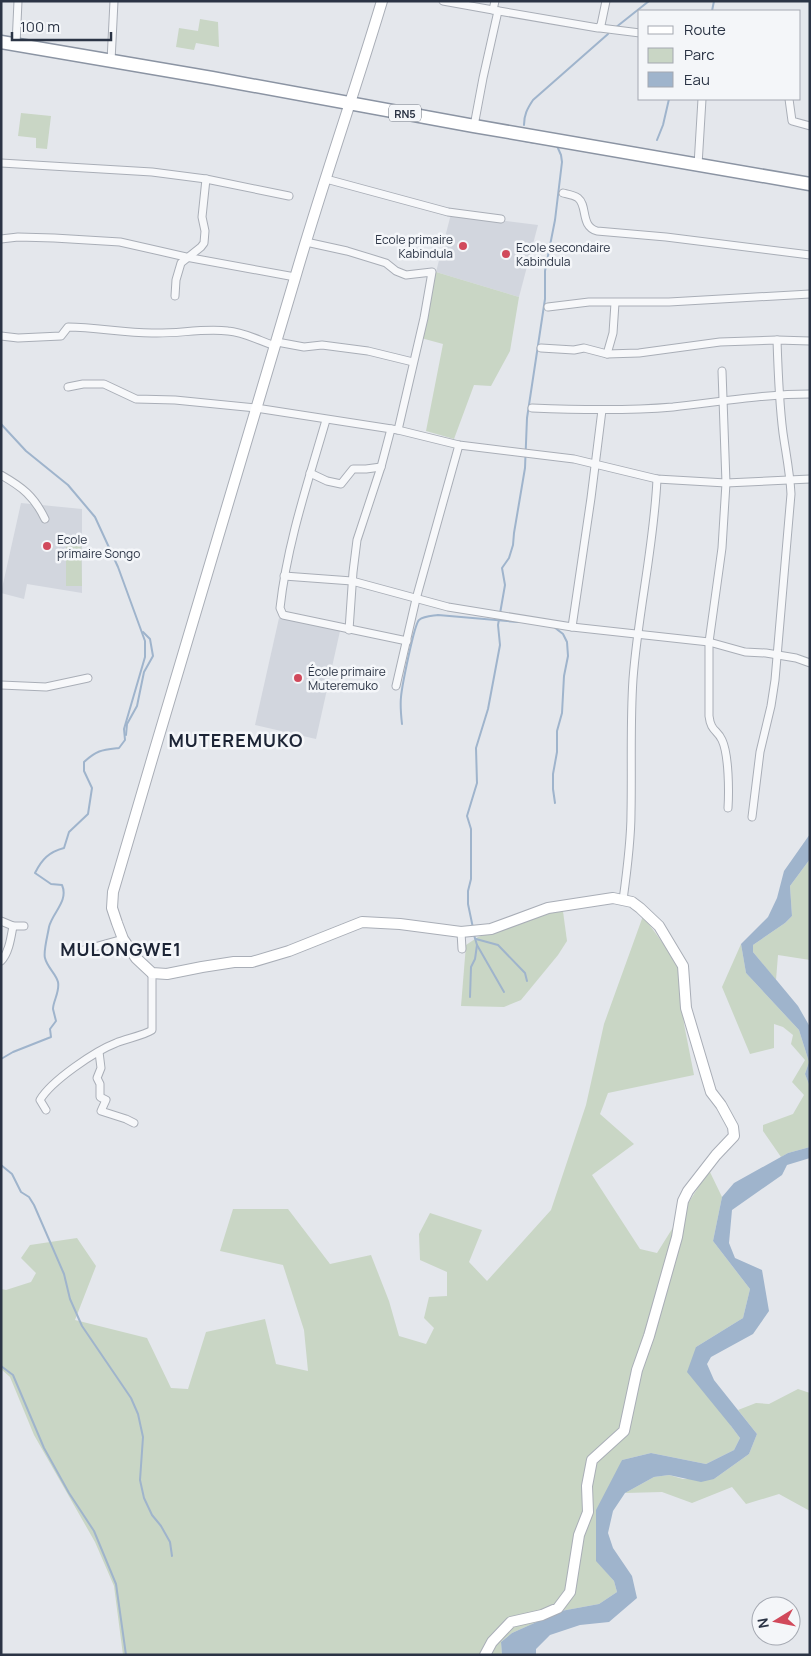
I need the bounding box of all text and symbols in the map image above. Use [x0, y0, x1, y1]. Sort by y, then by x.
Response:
scale bar [12, 10, 111, 42]
legend [638, 10, 801, 100]
text: 100 m [20, 16, 60, 37]
text: Route [684, 19, 726, 40]
text: Parc [684, 44, 715, 65]
text: Eau [684, 69, 710, 90]
road number: RN5 [389, 105, 421, 122]
place label: Ecole primaire Kabindula [375, 231, 453, 262]
place label: Ecole secondaire Kabindula [516, 239, 610, 270]
marker: Ecole primaire Kabindula [457, 240, 469, 252]
marker: Ecole secondaire Kabindula [500, 248, 512, 260]
place label: Ecole primaire Songo [57, 531, 140, 562]
marker: Ecole primaire Songo [41, 540, 53, 552]
place label: École primaire Muteremuko [308, 663, 386, 694]
marker: École primaire Muteremuko [292, 672, 304, 684]
district label: MUTEREMUKO [168, 728, 304, 752]
district label: MULONGWE1 [60, 937, 182, 961]
north arrow [751, 1596, 801, 1646]
text: N [752, 1617, 773, 1630]

